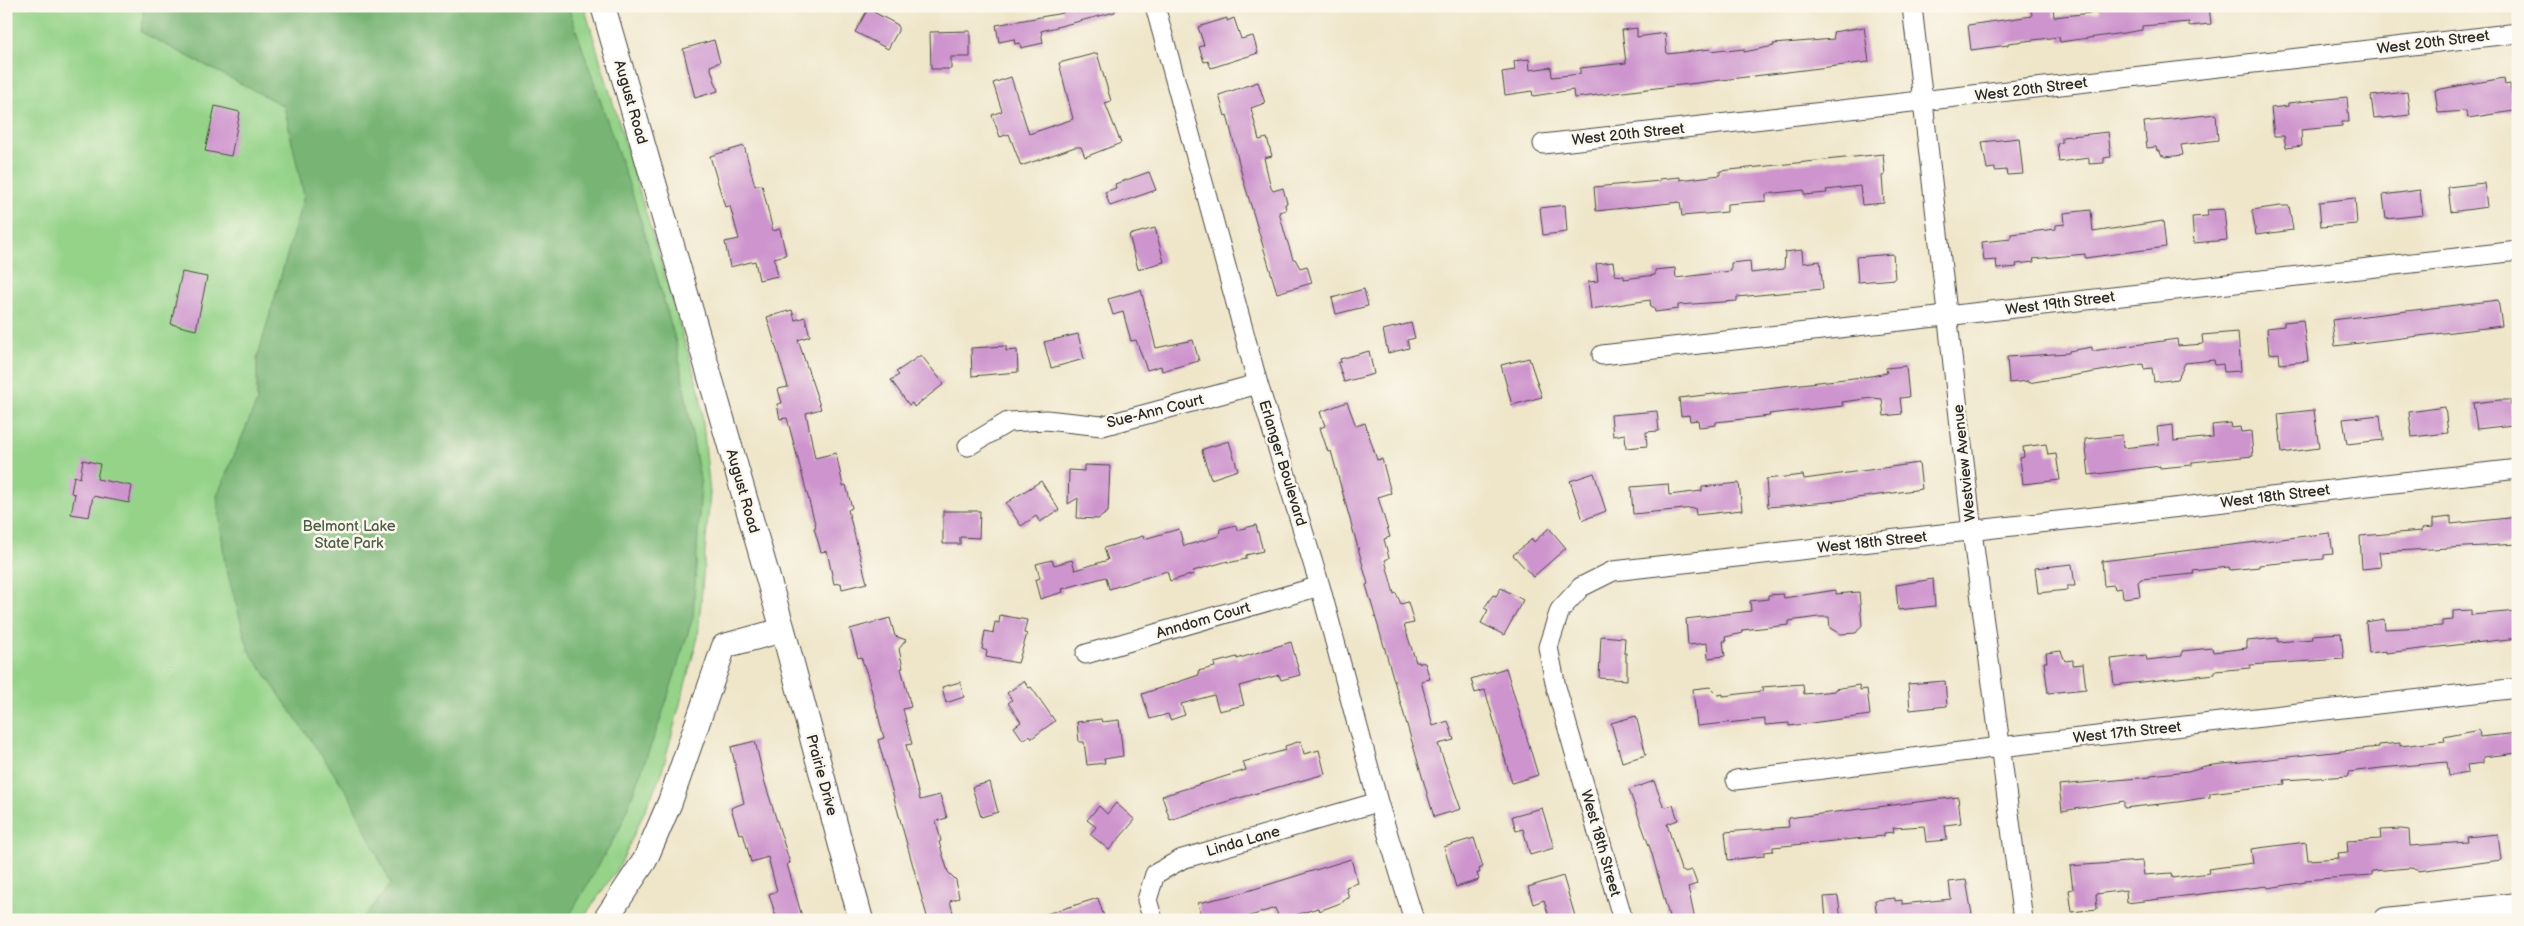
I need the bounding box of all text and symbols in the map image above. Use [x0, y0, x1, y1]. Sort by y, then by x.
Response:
street label: West 20th Street [2376, 26, 2491, 59]
street label: August Road [609, 58, 652, 146]
street label: West 20th Street [1974, 73, 2089, 106]
street label: West 20th Street [1571, 119, 1686, 150]
street label: West 19th Street [2004, 287, 2116, 320]
street label: Sue-Ann Court [1105, 390, 1206, 433]
street label: Erlanger Boulevard [1254, 398, 1311, 528]
street label: Westview Avenue [1949, 403, 1980, 523]
street label: August Road [721, 447, 764, 535]
street label: West 18th Street [2219, 480, 2331, 513]
park label: Belmont Lake State Park [302, 517, 396, 553]
street label: West 18th Street [1816, 527, 1928, 558]
street label: Anndom Court [1154, 598, 1253, 643]
street label: West 17th Street [2072, 717, 2183, 748]
street label: Prairie Drive [802, 732, 842, 818]
street label: West 18th Street [1576, 788, 1625, 899]
street label: Linda Lane [1204, 822, 1282, 861]

